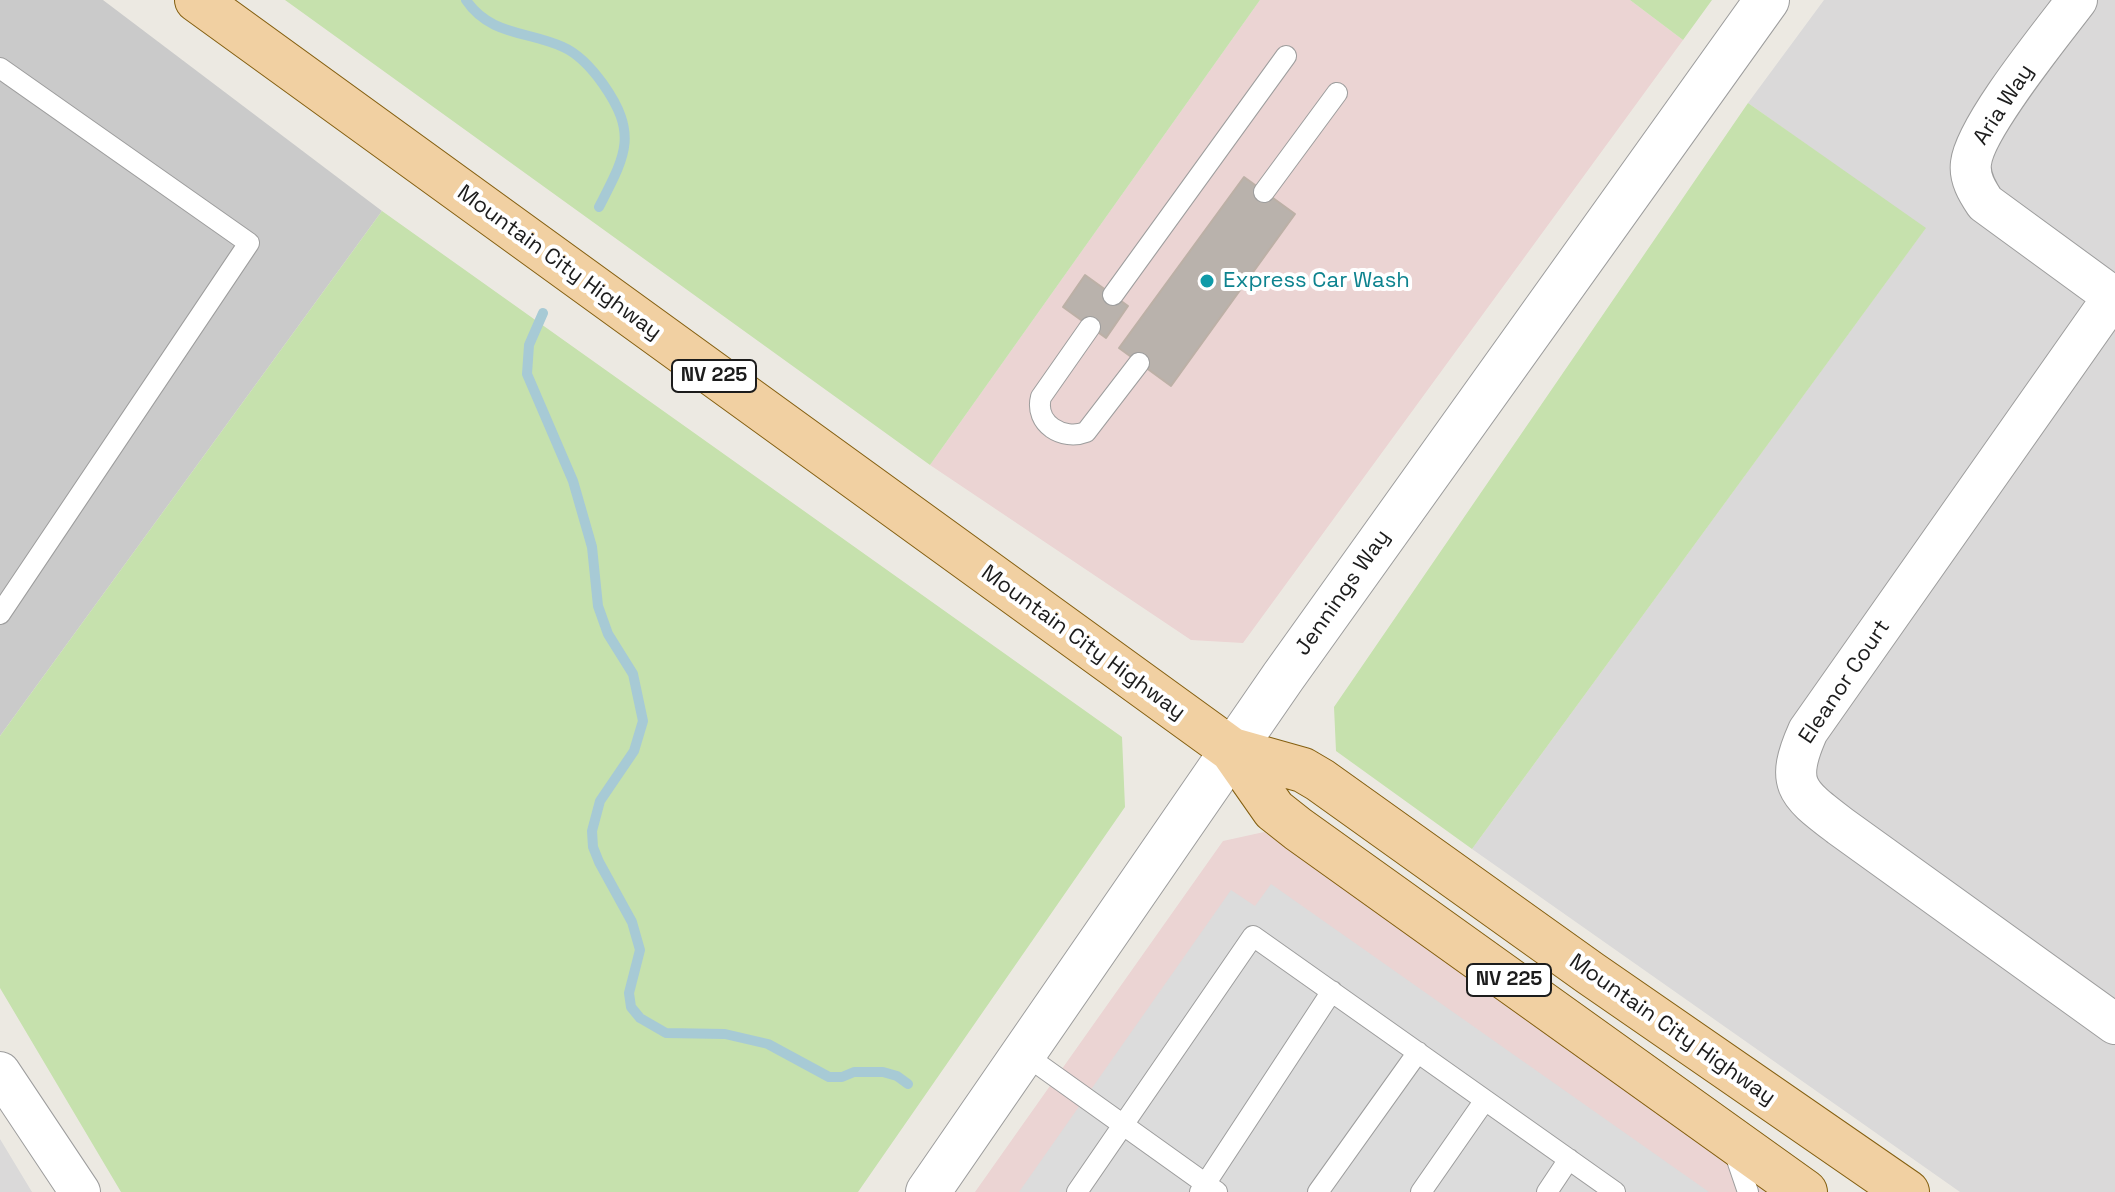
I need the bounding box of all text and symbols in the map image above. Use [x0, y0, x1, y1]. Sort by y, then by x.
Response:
street label: Aria Way [1968, 60, 2040, 150]
street label: Mountain City Highway [452, 180, 666, 346]
place label: Express Car Wash [1223, 268, 1410, 294]
marker: Express Car Wash [1198, 272, 1216, 290]
road number: NV 225 [672, 360, 756, 392]
street label: Jennings Way [1290, 525, 1396, 661]
street label: Mountain City Highway [976, 560, 1190, 726]
street label: Eleanor Court [1794, 615, 1896, 749]
street label: Mountain City Highway [1564, 949, 1780, 1111]
road number: NV 225 [1467, 964, 1551, 996]

